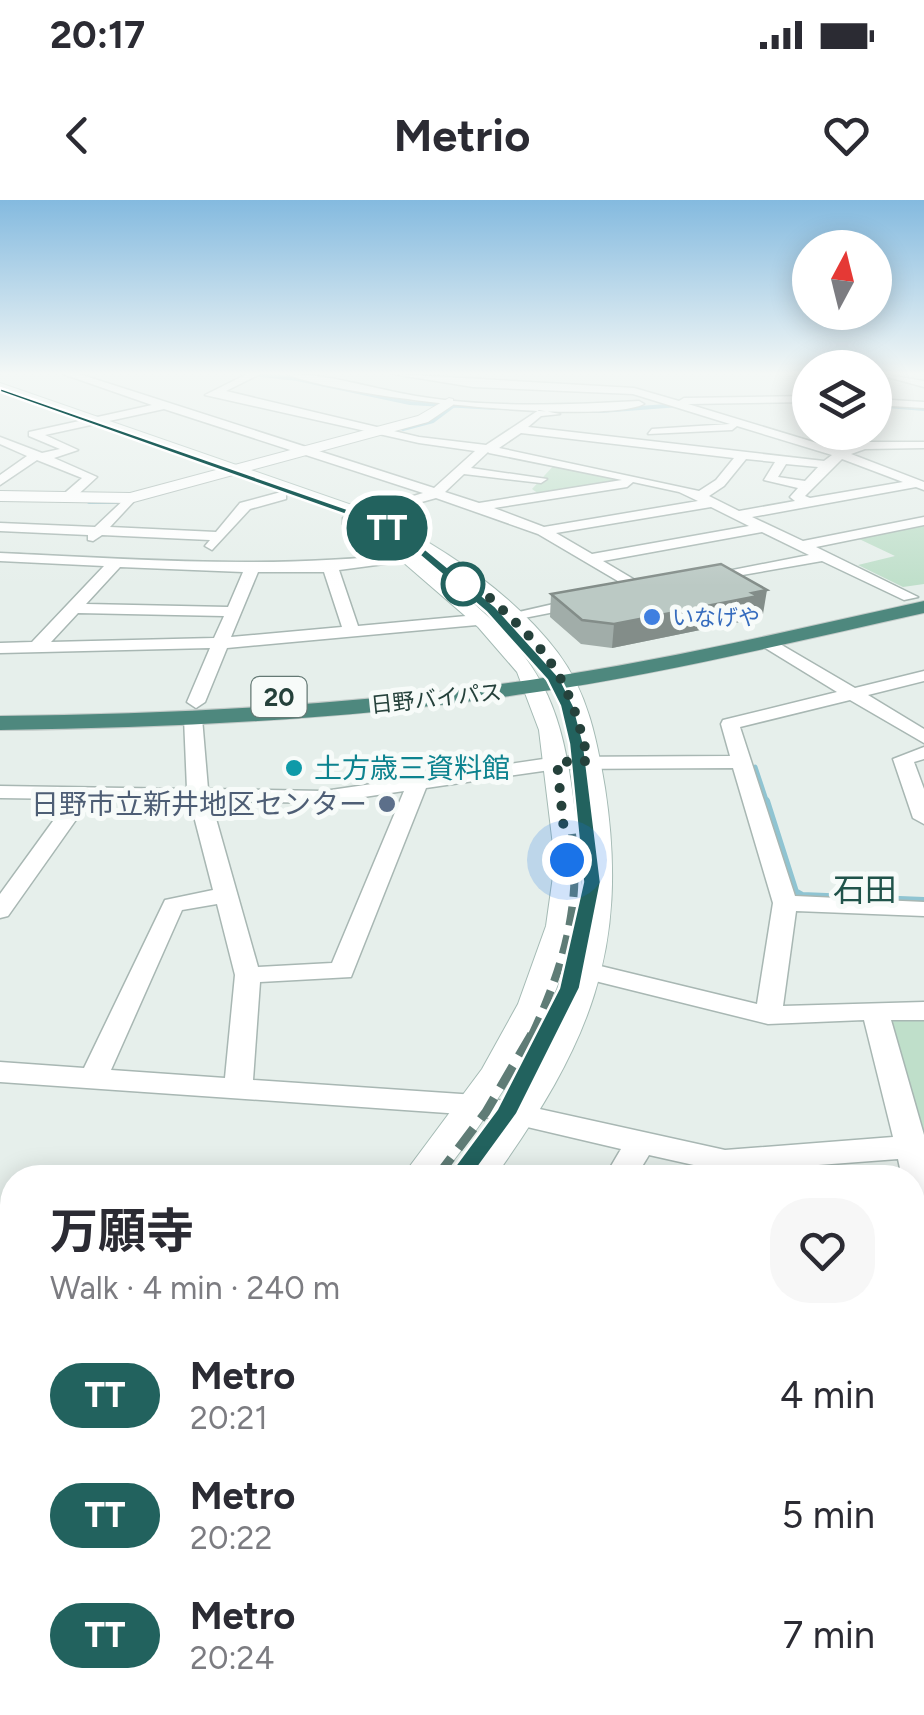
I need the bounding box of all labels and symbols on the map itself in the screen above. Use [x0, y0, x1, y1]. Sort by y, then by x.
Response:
north arrow [792, 230, 892, 330]
line badge: TT [342, 496, 432, 560]
unlabelled marker [442, 563, 484, 605]
place label: いなげや [672, 604, 760, 631]
marker: いなげや [641, 606, 663, 628]
road number: 20 [252, 677, 306, 717]
street label: 日野バイパス [369, 678, 503, 719]
place label: 土方歳三資料館 [314, 751, 510, 785]
marker: 土方歳三資料館 [283, 757, 305, 779]
place label: 日野市立新井地区センター [31, 787, 367, 821]
marker: 日野市立新井地区センター [376, 793, 398, 815]
your location [542, 835, 592, 885]
district label: 石田 [833, 871, 897, 909]

